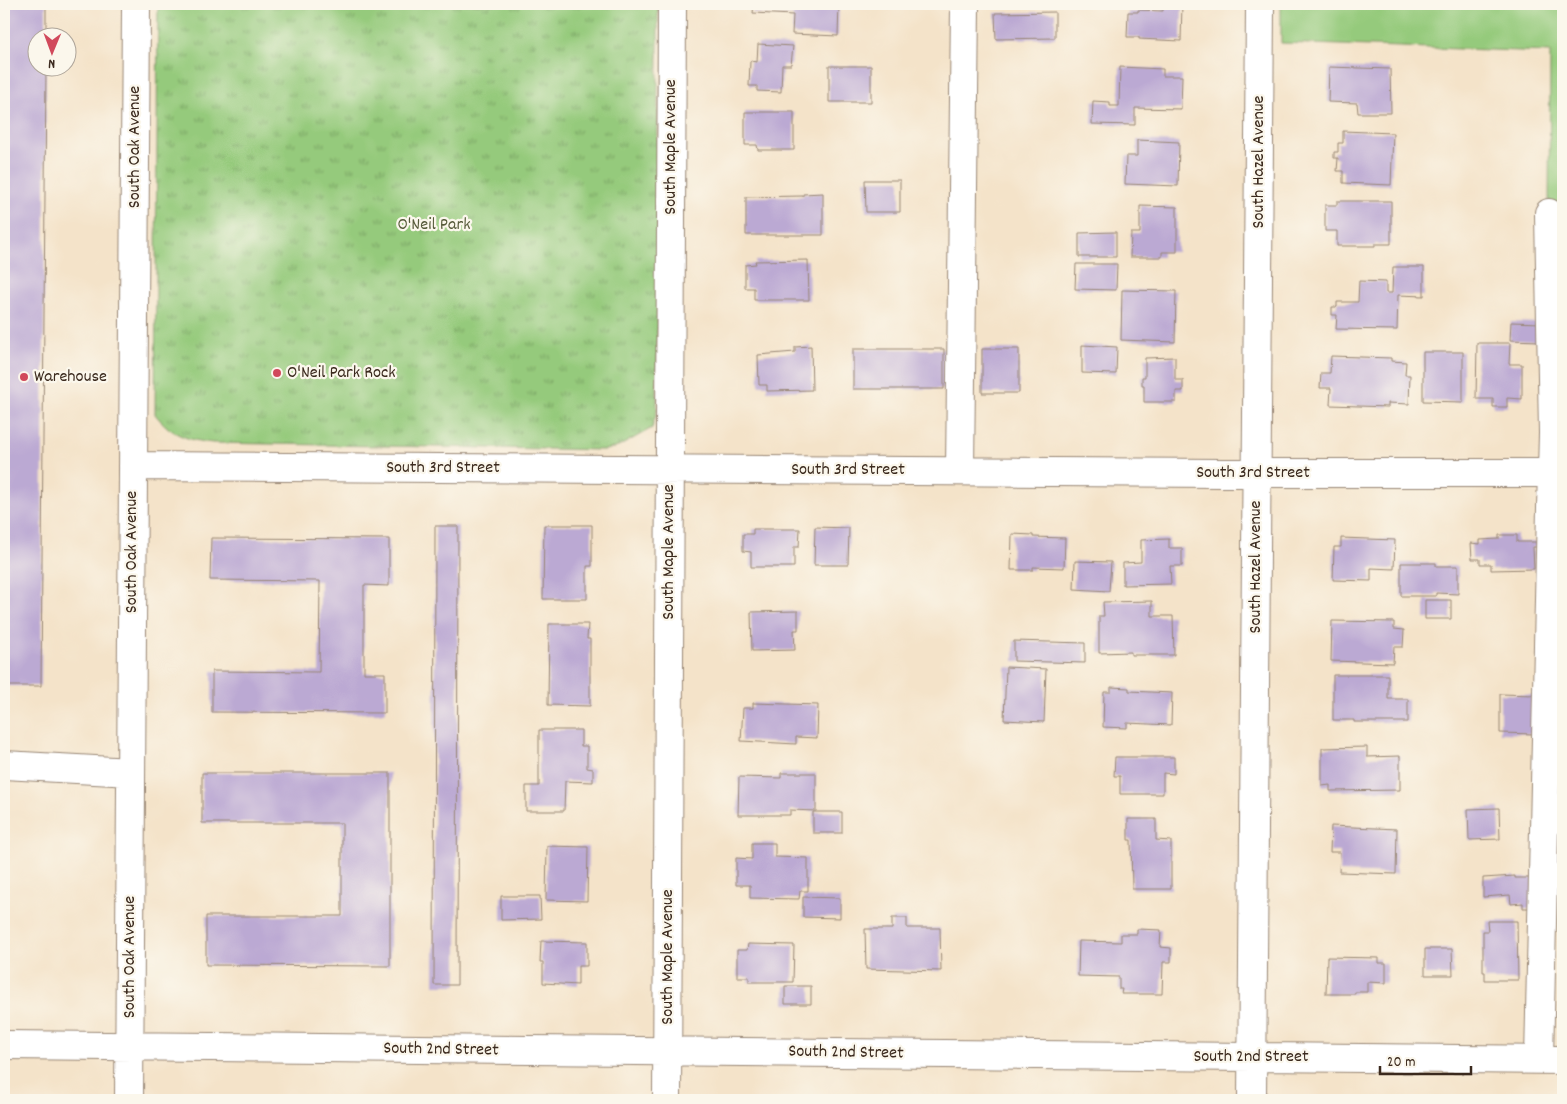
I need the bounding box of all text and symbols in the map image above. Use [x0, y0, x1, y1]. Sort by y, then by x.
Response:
north arrow [28, 28, 78, 78]
text: N [48, 53, 55, 73]
street label: South Maple Avenue [659, 79, 684, 215]
street label: South Oak Avenue [123, 86, 148, 208]
street label: South Hazel Avenue [1247, 96, 1272, 228]
park label: O'Neil Park [397, 213, 471, 238]
place label: O'Neil Park Rock [287, 361, 396, 386]
place label: Warehouse [34, 365, 107, 390]
marker: O'Neil Park Rock [271, 367, 283, 379]
marker: Warehouse [18, 371, 30, 383]
street label: South 3rd Street [386, 456, 500, 481]
street label: South 3rd Street [791, 458, 905, 483]
street label: South 3rd Street [1196, 461, 1310, 486]
street label: South Maple Avenue [657, 484, 682, 620]
street label: South Oak Avenue [120, 491, 145, 613]
street label: South Hazel Avenue [1244, 501, 1269, 633]
street label: South Maple Avenue [656, 889, 681, 1025]
street label: South Oak Avenue [118, 896, 143, 1018]
street label: South 2nd Street [383, 1036, 499, 1064]
street label: South 2nd Street [788, 1039, 904, 1067]
scale bar [1380, 1044, 1471, 1076]
street label: South 2nd Street [1193, 1045, 1309, 1070]
text: 20 m [1387, 1052, 1415, 1074]

